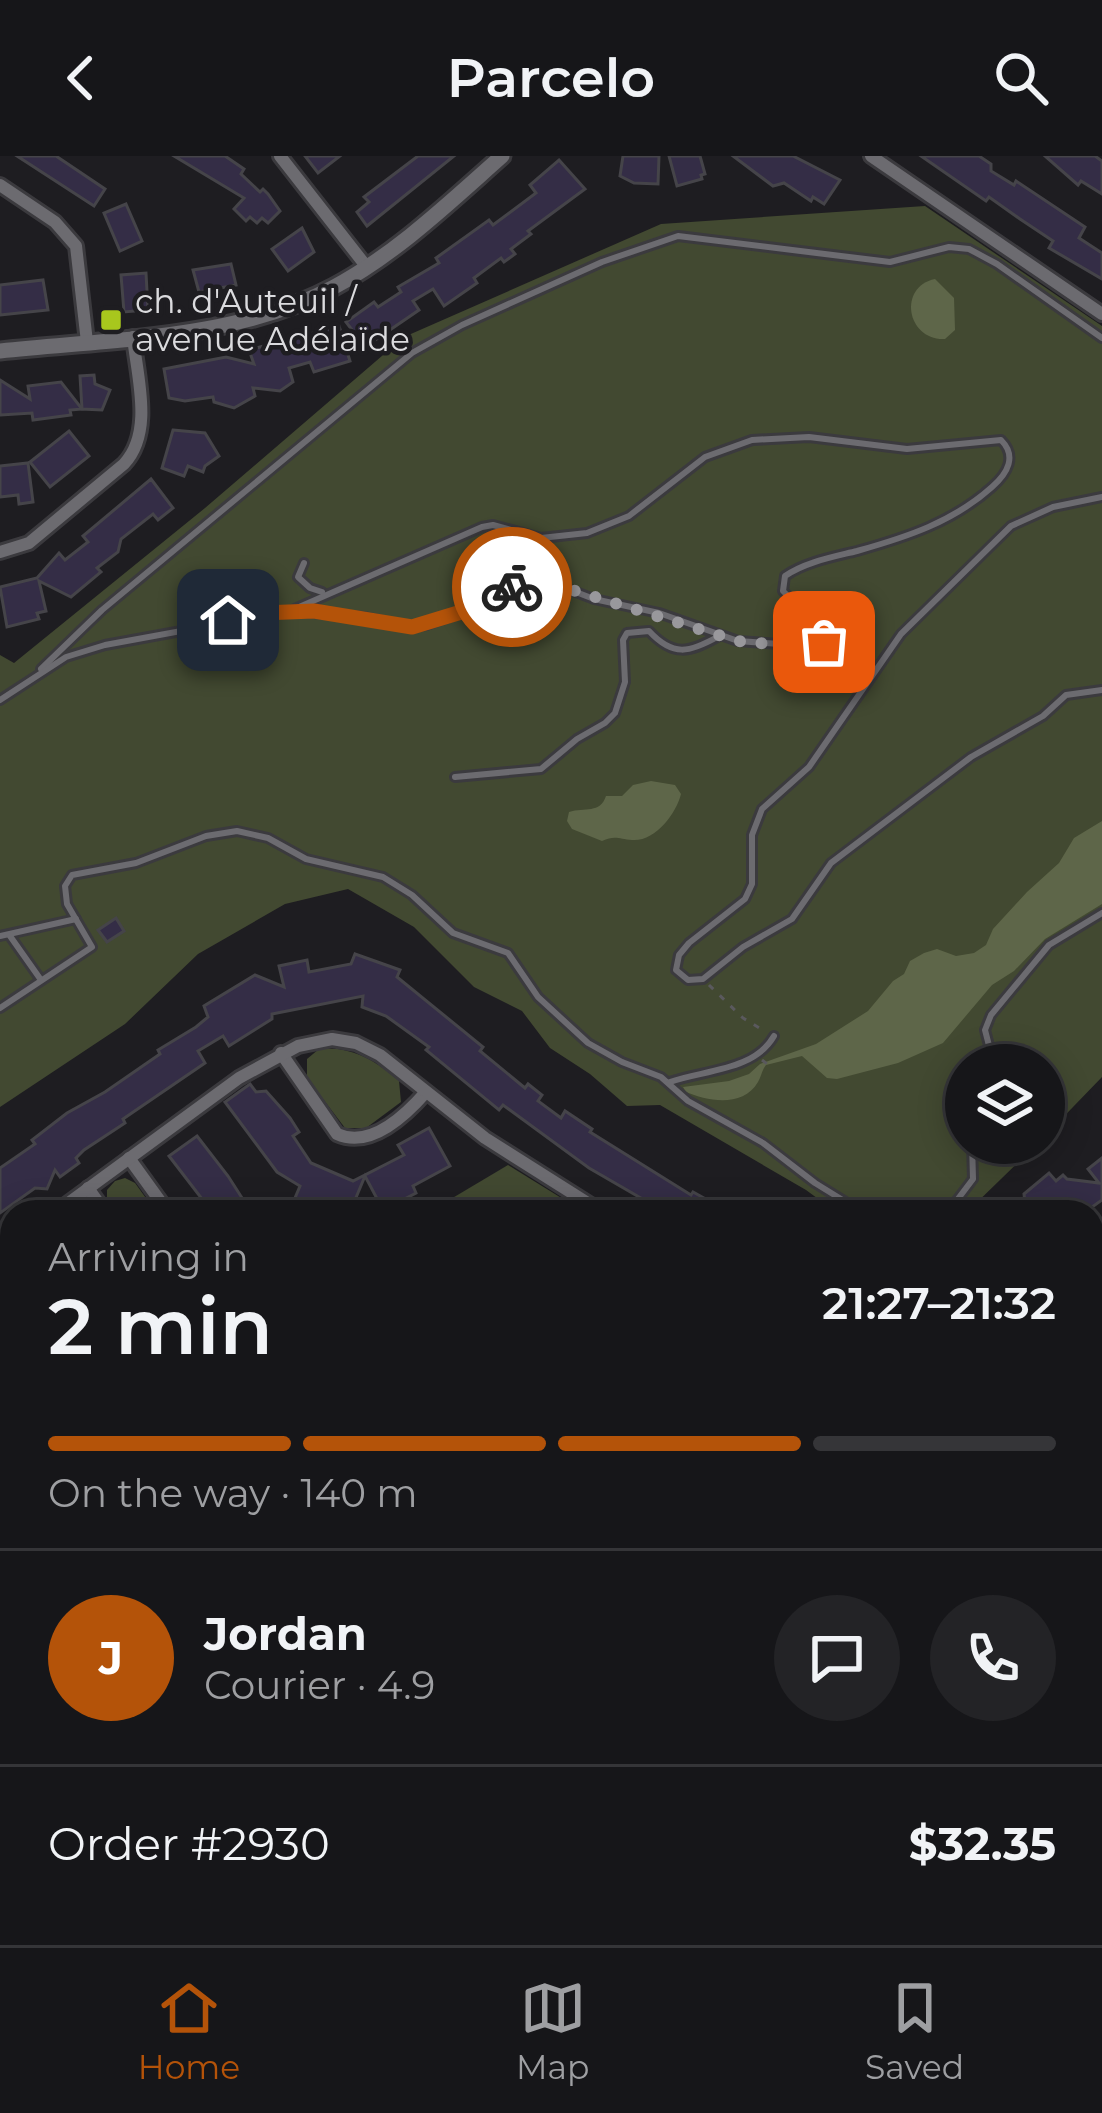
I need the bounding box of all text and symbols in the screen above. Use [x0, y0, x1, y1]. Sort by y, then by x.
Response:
icon: back [48, 45, 114, 111]
text: Parcelo [447, 45, 655, 111]
icon: search [988, 45, 1054, 111]
place label: ch. d'Auteuil / avenue Adélaïde [135, 281, 410, 359]
marker: ch. d'Auteuil / avenue Adélaïde [98, 307, 124, 333]
courier [452, 527, 572, 647]
icon: bike [479, 554, 545, 620]
pin [177, 569, 279, 671]
icon: home [195, 587, 261, 653]
pin [773, 591, 875, 693]
icon: bag [791, 609, 857, 675]
map controls [945, 1044, 1065, 1164]
button: layers [945, 1044, 1065, 1164]
text: Arriving in [48, 1233, 249, 1281]
text: 21:27–21:32 [822, 1275, 1056, 1330]
text: 2 min [48, 1278, 273, 1374]
text: On the way · 140 m [48, 1469, 418, 1517]
button: chat [774, 1595, 900, 1721]
button: phone [930, 1595, 1056, 1721]
text: Jordan [204, 1606, 367, 1661]
text: J [99, 1630, 123, 1685]
text: Courier · 4.9 [204, 1661, 435, 1709]
text: Order #2930 [48, 1816, 330, 1871]
text: $32.35 [909, 1816, 1056, 1871]
tab: Home [138, 1975, 240, 2087]
tab: Map [516, 1975, 589, 2087]
tab: Saved [865, 1975, 964, 2087]

